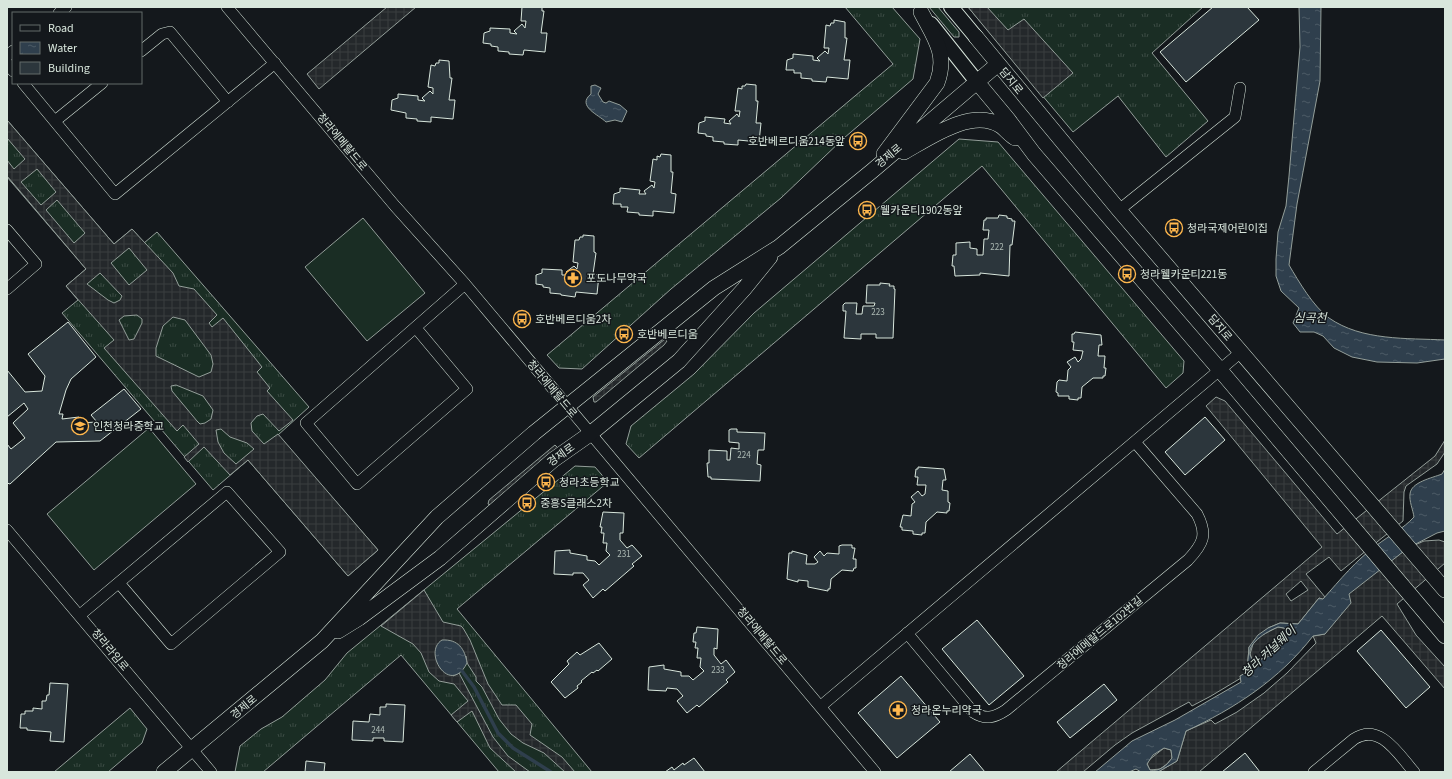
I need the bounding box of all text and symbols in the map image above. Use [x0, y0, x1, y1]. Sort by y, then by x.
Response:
legend [12, 12, 142, 84]
text: Road [48, 20, 74, 37]
text: Water [48, 40, 78, 57]
text: Building [48, 60, 90, 77]
street label: 담지로 [996, 64, 1026, 98]
street label: 청라에메랄드로 [313, 110, 371, 174]
bus stop icon: 호반베르디움214동앞 [848, 131, 868, 151]
place label: 호반베르디움214동앞 [748, 134, 845, 149]
street label: 경제로 [873, 140, 905, 172]
bus stop icon: 웰카운티1902동앞 [857, 200, 877, 220]
place label: 웰카운티1902동앞 [880, 203, 963, 218]
bus stop icon: 청라국제어린이집 [1164, 218, 1184, 238]
place label: 청라국제어린이집 [1187, 221, 1268, 236]
house number: 222 [990, 241, 1004, 254]
bus stop icon: 청라웰카운티221동 [1117, 264, 1137, 284]
place label: 청라웰카운티221동 [1140, 267, 1227, 282]
pharmacy icon: 포도나무약국 [563, 268, 583, 288]
place label: 포도나무약국 [586, 271, 647, 286]
house number: 223 [871, 306, 885, 319]
bus stop icon: 호반베르디움2차 [512, 309, 532, 329]
water label: 심곡천 [1293, 310, 1329, 327]
place label: 호반베르디움2차 [535, 312, 611, 327]
street label: 담지로 [1204, 312, 1236, 344]
bus stop icon: 호반베르디움 [614, 324, 634, 344]
place label: 호반베르디움 [637, 327, 698, 342]
street label: 청라에메랄드로 [523, 357, 581, 421]
school or university icon: 인천청라중학교 [70, 416, 90, 436]
place label: 인천청라중학교 [93, 419, 164, 434]
street label: 경제로 [544, 440, 578, 470]
house number: 224 [737, 449, 751, 462]
bus stop icon: 청라초등학교 [536, 472, 556, 492]
place label: 청라초등학교 [559, 475, 620, 490]
bus stop icon: 중흥S클래스2차 [517, 493, 537, 513]
place label: 중흥S클래스2차 [540, 496, 612, 511]
house number: 231 [617, 548, 631, 561]
street label: 청라에메랄드로102번길 [1054, 593, 1146, 673]
street label: 청라에메랄드로 [733, 604, 791, 668]
water label: 청라 커널웨이 [1238, 622, 1301, 682]
street label: 청라라임로 [88, 626, 132, 674]
house number: 233 [711, 664, 725, 677]
street label: 경제로 [228, 691, 260, 723]
pharmacy icon: 청라온누리약국 [888, 700, 908, 720]
place label: 청라온누리약국 [911, 703, 982, 718]
house number: 244 [371, 724, 385, 737]

